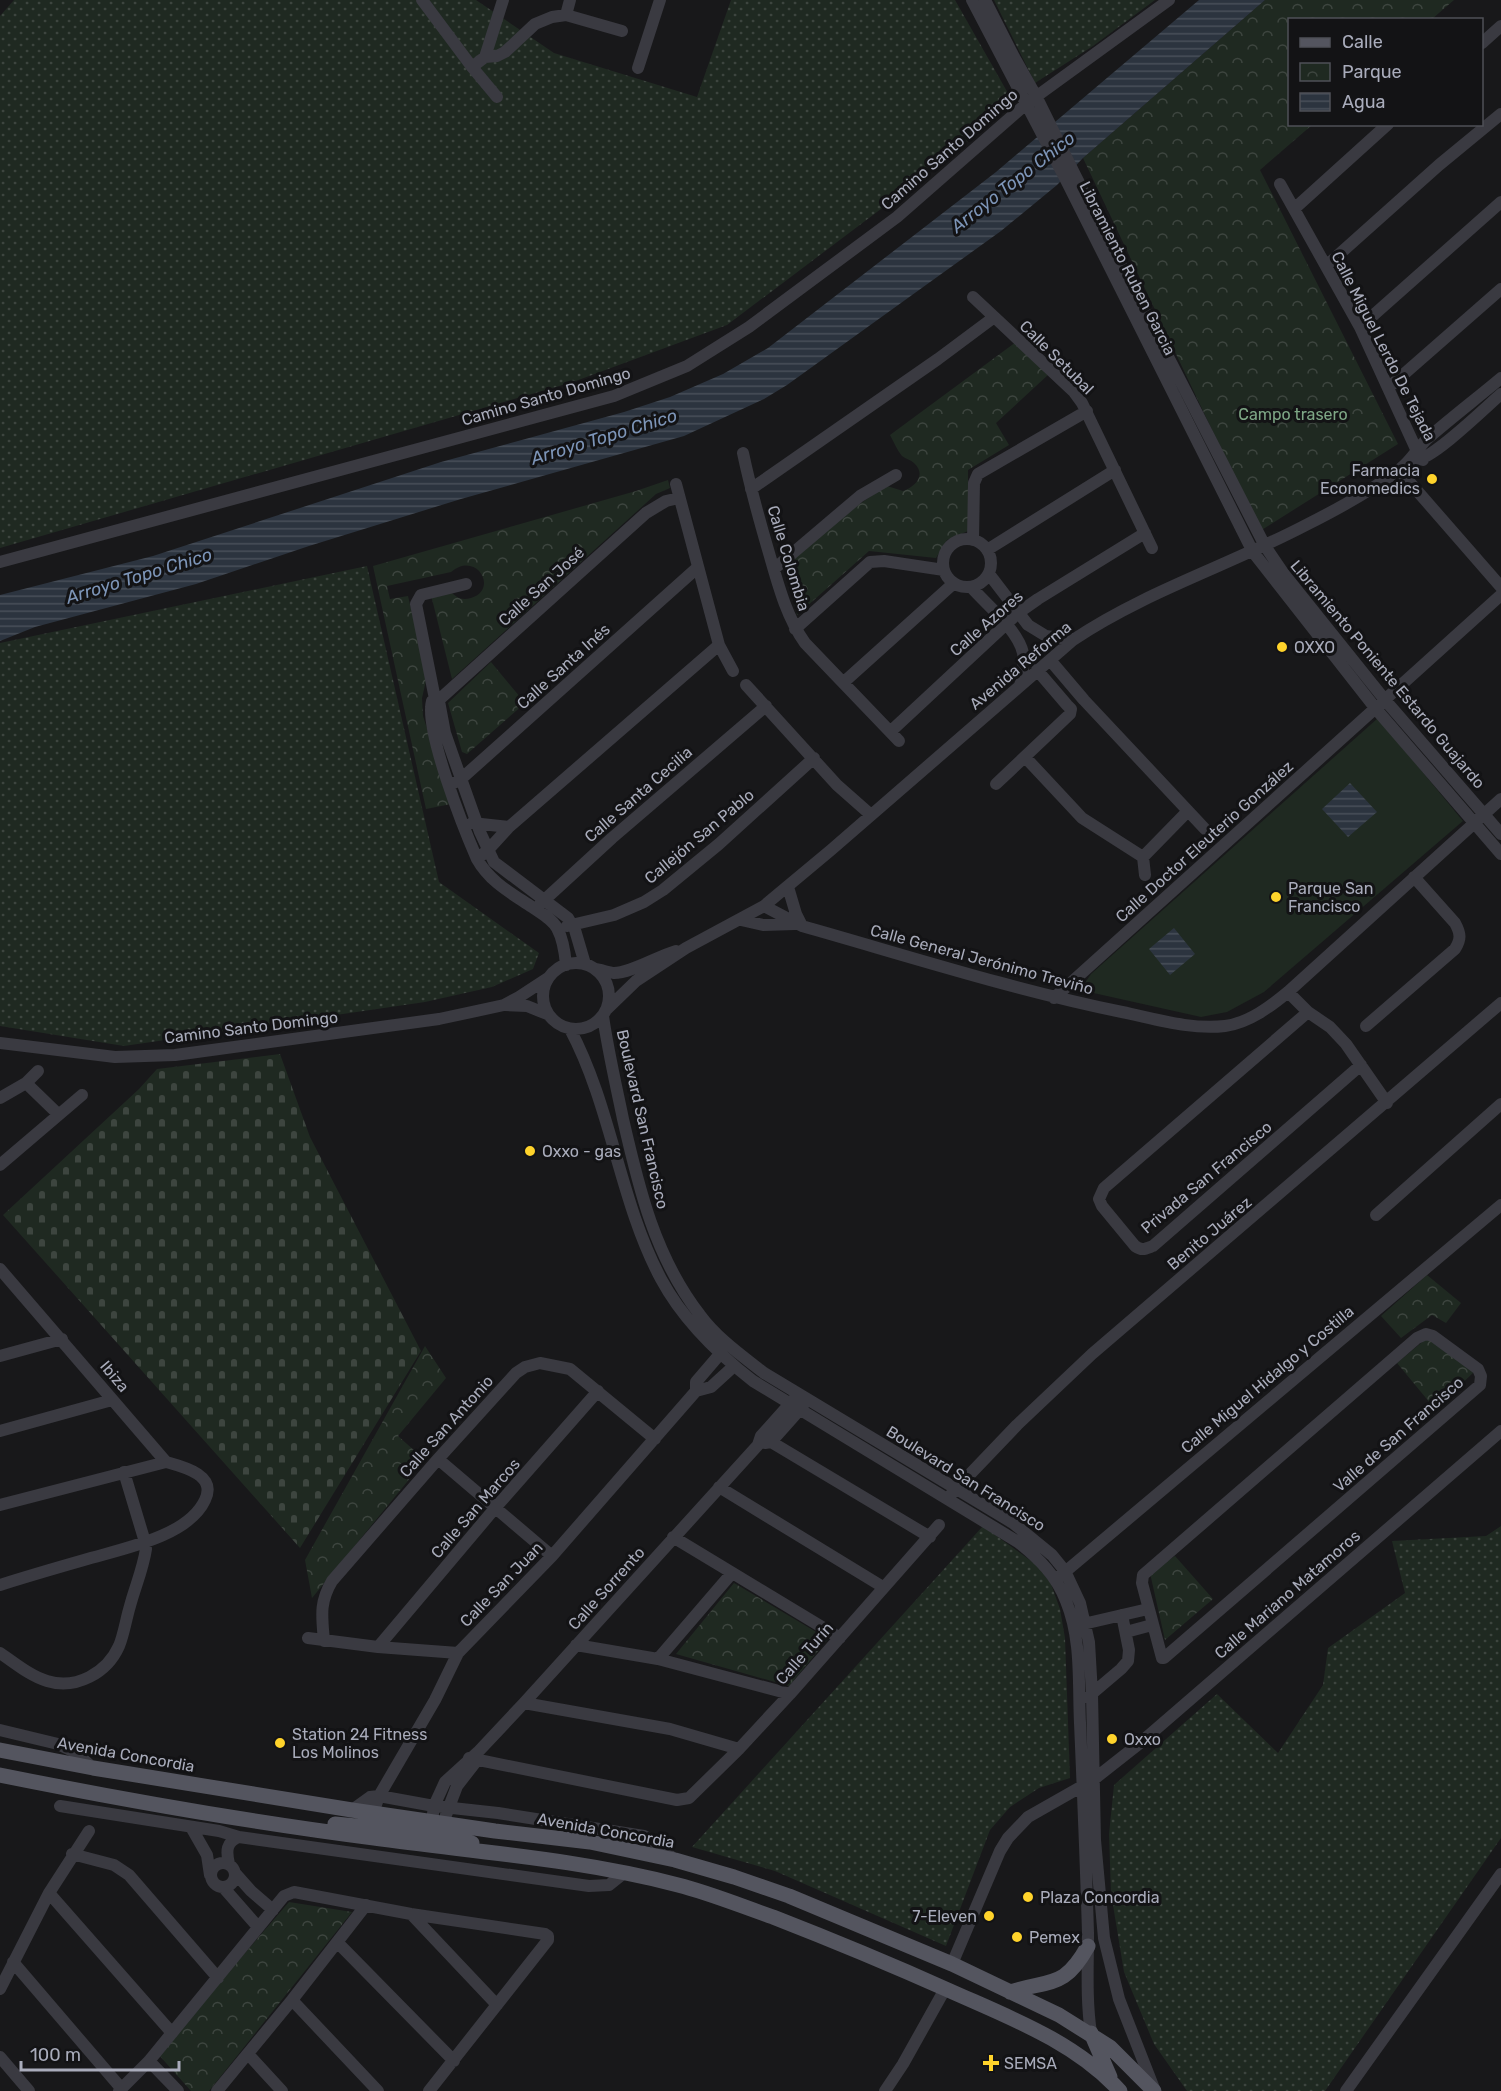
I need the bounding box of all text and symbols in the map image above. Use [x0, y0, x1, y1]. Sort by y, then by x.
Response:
legend [1288, 18, 1483, 126]
text: Calle [1342, 31, 1383, 53]
text: Parque [1342, 61, 1402, 83]
street label: Camino Santo Domingo [877, 85, 1022, 214]
text: Agua [1342, 91, 1385, 113]
water label: Arroyo Topo Chico [946, 127, 1080, 238]
street label: Libramiento Ruben Garcia [1075, 178, 1180, 358]
street label: Calle Miguel Lerdo De Tejada [1327, 248, 1440, 444]
street label: Calle Setubal [1016, 316, 1098, 398]
street label: Camino Santo Domingo [459, 363, 633, 430]
water label: Arroyo Topo Chico [527, 404, 680, 470]
park label: Campo trasero [1238, 405, 1348, 424]
place label: Farmacia Economedics [1320, 461, 1420, 498]
marker: Farmacia Economedics [1425, 472, 1439, 486]
street label: Calle Colombia [763, 503, 814, 613]
water label: Arroyo Topo Chico [62, 543, 215, 609]
street label: Calle San José [494, 543, 588, 630]
street label: Libramiento Poniente Estardo Guajardo [1286, 556, 1489, 792]
street label: Calle Azores [946, 586, 1027, 660]
street label: Avenida Reforma [965, 617, 1075, 714]
street label: Calle Santa Inés [513, 620, 614, 713]
place label: OXXO [1294, 638, 1335, 657]
marker: OXXO [1275, 640, 1289, 654]
street label: Calle Santa Cecilia [581, 742, 696, 846]
street label: Calle Doctor Eleuterio González [1112, 757, 1297, 926]
street label: Callejón San Pablo [641, 785, 758, 888]
place label: Parque San Francisco [1288, 879, 1373, 916]
marker: Parque San Francisco [1269, 890, 1283, 904]
street label: Calle General Jerónimo Treviño [868, 921, 1095, 998]
street label: Camino Santo Domingo [163, 1007, 339, 1048]
street label: Boulevard San Francisco [613, 1027, 672, 1211]
street label: Privada San Francisco [1137, 1117, 1276, 1238]
place label: Oxxo - gas [542, 1142, 621, 1161]
marker: Oxxo - gas [523, 1144, 537, 1158]
street label: Benito Juárez [1163, 1193, 1255, 1274]
street label: Calle Miguel Hidalgo y Costilla [1177, 1302, 1358, 1457]
street label: Ibiza [96, 1357, 133, 1396]
street label: Calle San Antonio [396, 1371, 497, 1481]
street label: Valle de San Francisco [1329, 1373, 1467, 1496]
street label: Boulevard San Francisco [883, 1422, 1049, 1535]
street label: Calle San Marcos [427, 1454, 524, 1562]
street label: Calle Mariano Matamoros [1211, 1526, 1364, 1663]
street label: Calle San Juan [456, 1538, 547, 1631]
street label: Calle Sorrento [564, 1543, 649, 1634]
street label: Calle Turín [772, 1618, 837, 1688]
place label: Station 24 Fitness Los Molinos [292, 1725, 427, 1762]
place label: Oxxo [1124, 1730, 1161, 1749]
marker: Oxxo [1105, 1732, 1119, 1746]
street label: Avenida Concordia [56, 1733, 196, 1776]
marker: Station 24 Fitness Los Molinos [273, 1736, 287, 1750]
street label: Avenida Concordia [536, 1809, 676, 1852]
place label: Plaza Concordia [1040, 1888, 1160, 1907]
marker: Plaza Concordia [1021, 1890, 1035, 1904]
place label: 7-Eleven [912, 1907, 977, 1926]
marker: 7-Eleven [982, 1909, 996, 1923]
place label: Pemex [1029, 1928, 1080, 1947]
marker: Pemex [1010, 1930, 1024, 1944]
scale bar [21, 2034, 178, 2072]
text: 100 m [30, 2044, 81, 2066]
marker: SEMSA [982, 2054, 1000, 2072]
place label: SEMSA [1004, 2054, 1057, 2073]

